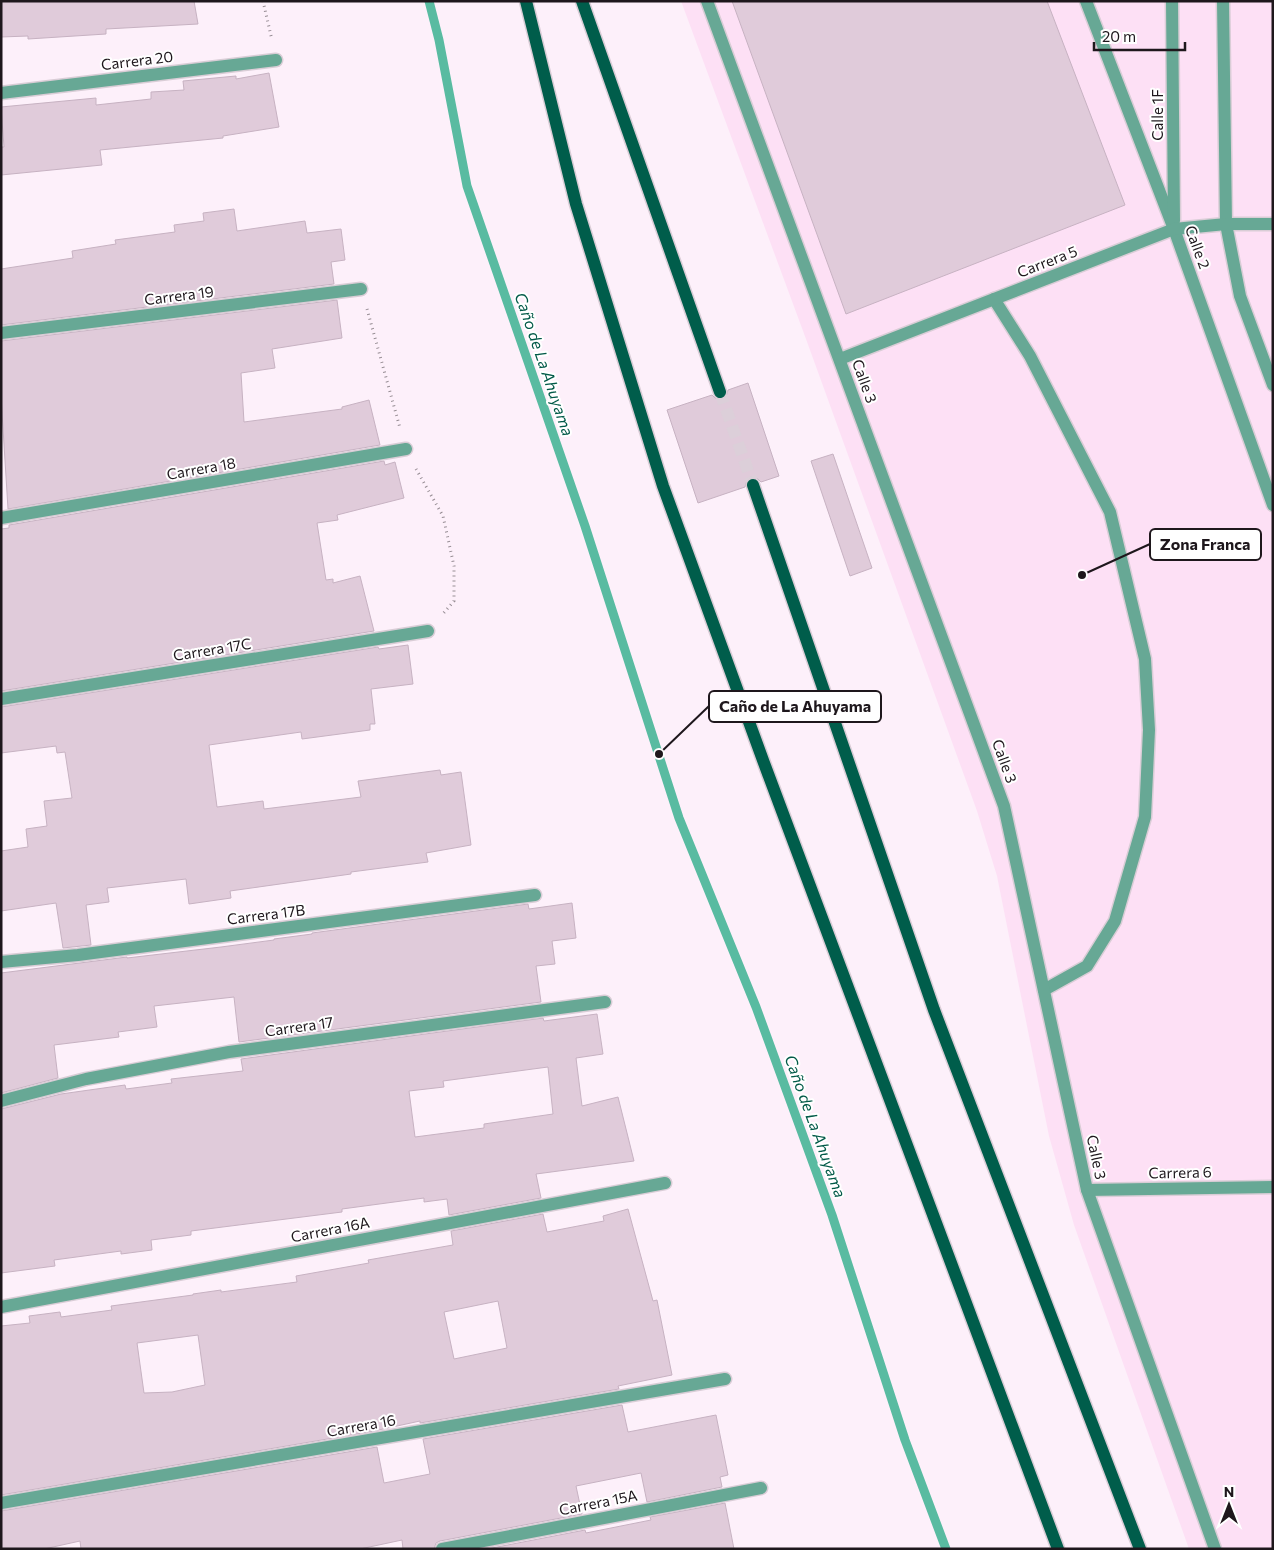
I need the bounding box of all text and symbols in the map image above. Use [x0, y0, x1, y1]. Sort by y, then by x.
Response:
scale bar [1094, 20, 1185, 52]
text: 20 m [1102, 27, 1136, 45]
street label: Carrera 20 [100, 47, 174, 73]
street label: Calle 1F [1148, 89, 1166, 141]
street label: Calle 2 [1182, 223, 1214, 271]
street label: Carrera 5 [1014, 241, 1080, 281]
street label: Carrera 19 [143, 282, 215, 308]
water label: Caño de La Ahuyama [512, 290, 578, 438]
street label: Calle 3 [849, 357, 881, 405]
street label: Carrera 18 [165, 453, 237, 483]
callout: Zona Franca [1150, 529, 1261, 560]
text: Zona Franca [1160, 534, 1250, 553]
street label: Carrera 17C [172, 634, 252, 664]
callout: Caño de La Ahuyama [709, 691, 881, 722]
text: Caño de La Ahuyama [719, 696, 871, 715]
street label: Calle 3 [989, 737, 1021, 785]
street label: Carrera 17B [226, 900, 306, 928]
street label: Carrera 17 [264, 1012, 334, 1040]
water label: Caño de La Ahuyama [781, 1052, 851, 1200]
street label: Calle 3 [1084, 1133, 1110, 1181]
street label: Carrera 6 [1148, 1162, 1212, 1182]
street label: Carrera 16A [289, 1213, 371, 1245]
street label: Carrera 16 [325, 1410, 397, 1440]
north arrow [1204, 1480, 1254, 1530]
text: N [1224, 1483, 1234, 1500]
street label: Carrera 15A [557, 1486, 639, 1518]

